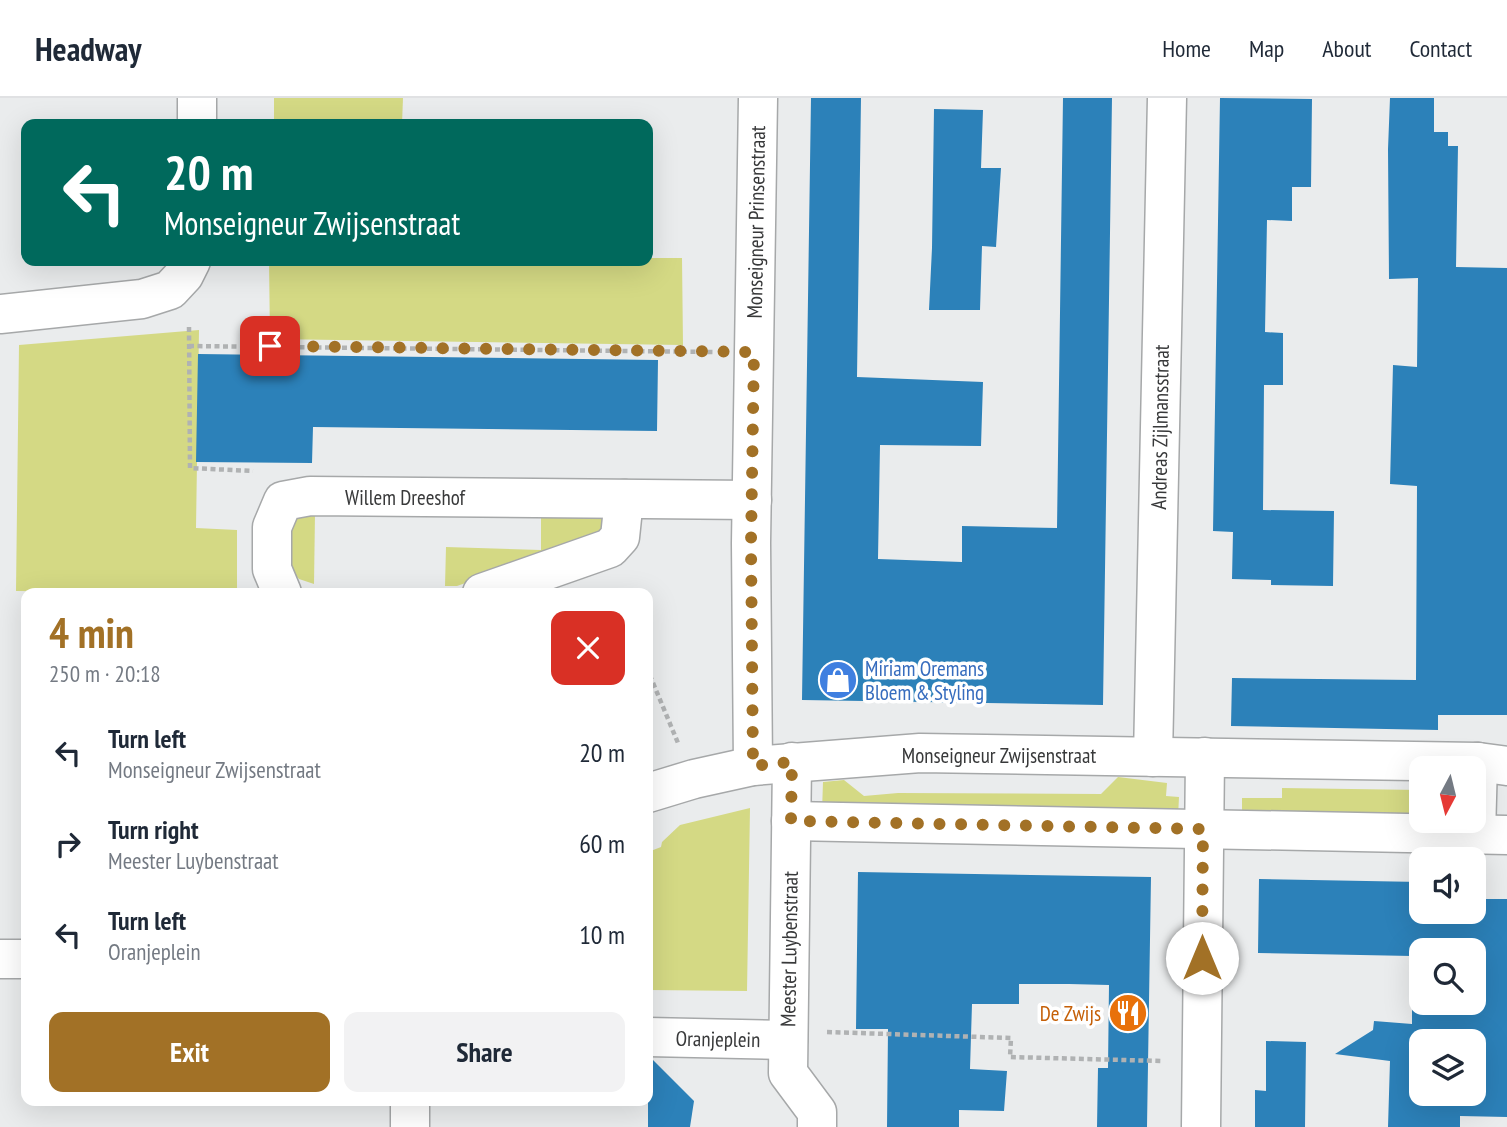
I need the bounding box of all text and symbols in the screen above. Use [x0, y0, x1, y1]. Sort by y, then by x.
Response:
text: Headway [35, 27, 142, 70]
text: Home [1162, 33, 1211, 64]
text: Map [1249, 33, 1284, 64]
text: About [1322, 33, 1371, 64]
text: Contact [1409, 33, 1472, 64]
street label: Monseigneur Prinsenstraat [741, 125, 771, 319]
text: 20 m [164, 140, 253, 204]
icon: left [49, 147, 140, 238]
text: Monseigneur Zwijsenstraat [164, 202, 460, 244]
pin [240, 316, 300, 376]
icon: arrive [251, 327, 289, 365]
street label: Andreas Zijlmansstraat [1145, 344, 1175, 510]
street label: Willem Dreeshof [345, 484, 466, 511]
text: 4 min [49, 605, 134, 660]
button: close [551, 611, 625, 685]
place label: Miriam Oremans Bloem & Styling [865, 655, 984, 706]
text: 250 m · 20:18 [49, 659, 161, 688]
shop icon: Miriam Oremans Bloem & Styling [817, 659, 859, 701]
text: Turn left [108, 722, 186, 755]
icon: left [49, 734, 87, 772]
text: 20 m [579, 736, 625, 769]
street label: Monseigneur Zwijsenstraat [902, 742, 1096, 769]
text: Monseigneur Zwijsenstraat [108, 755, 321, 784]
north arrow [1409, 756, 1486, 833]
map controls [1409, 756, 1486, 1106]
text: Turn right [108, 813, 199, 846]
icon: right [49, 825, 87, 863]
text: 60 m [579, 827, 625, 860]
text: Meester Luybenstraat [108, 846, 279, 875]
button: sound [1409, 847, 1486, 924]
street label: Meester Luybenstraat [774, 871, 804, 1027]
text: Turn left [108, 904, 186, 937]
icon: left [49, 916, 87, 954]
text: 10 m [579, 918, 625, 951]
position arrow [1165, 921, 1239, 995]
text: Oranjeplein [108, 937, 201, 966]
button: search [1409, 938, 1486, 1015]
restaurant icon: De Zwijs [1107, 992, 1149, 1034]
place label: De Zwijs [1040, 1000, 1101, 1027]
button: Exit [49, 1012, 330, 1092]
button: Share [344, 1012, 625, 1092]
street label: Oranjeplein [675, 1025, 761, 1053]
button: layers [1409, 1029, 1486, 1106]

